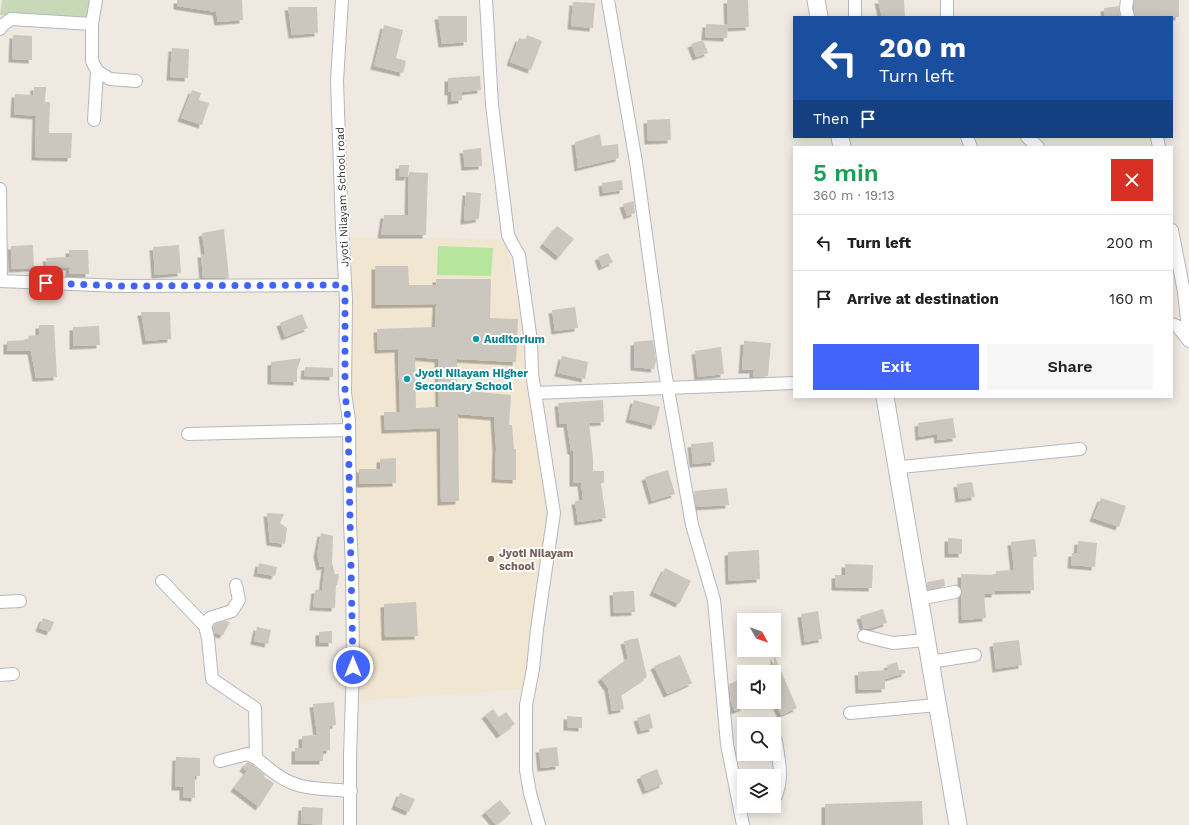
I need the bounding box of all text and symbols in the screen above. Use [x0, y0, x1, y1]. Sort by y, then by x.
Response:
text: 200 m [879, 31, 966, 64]
icon: left [813, 32, 865, 84]
text: Turn left [879, 65, 954, 86]
icon: arrive [857, 108, 879, 130]
text: Then [813, 110, 849, 128]
street label: Jyoti Nilayam School road [334, 127, 351, 267]
text: 5 min [813, 159, 879, 187]
button: close [1111, 159, 1153, 201]
text: 360 m · 19:13 [813, 188, 895, 203]
icon: left [813, 232, 835, 254]
text: Turn left [847, 234, 911, 252]
text: 200 m [1106, 234, 1153, 252]
pin [29, 266, 63, 300]
icon: arrive [35, 272, 57, 294]
icon: arrive [813, 288, 835, 310]
text: Arrive at destination [847, 290, 999, 308]
text: 160 m [1109, 290, 1153, 308]
place label: Auditorium [484, 333, 545, 346]
marker: Auditorium [471, 334, 481, 344]
button: Exit [813, 344, 979, 390]
button: Share [987, 344, 1153, 390]
place label: Jyoti Nilayam Higher Secondary School [415, 367, 528, 393]
marker: Jyoti Nilayam Higher Secondary School [402, 374, 412, 384]
place label: Jyoti Nilayam school [499, 547, 573, 573]
marker: Jyoti Nilayam school [486, 554, 496, 564]
north arrow [737, 613, 781, 657]
map controls [737, 613, 781, 813]
position arrow [332, 646, 374, 688]
button: sound [737, 665, 781, 709]
button: search [737, 717, 781, 761]
button: layers [737, 769, 781, 813]

